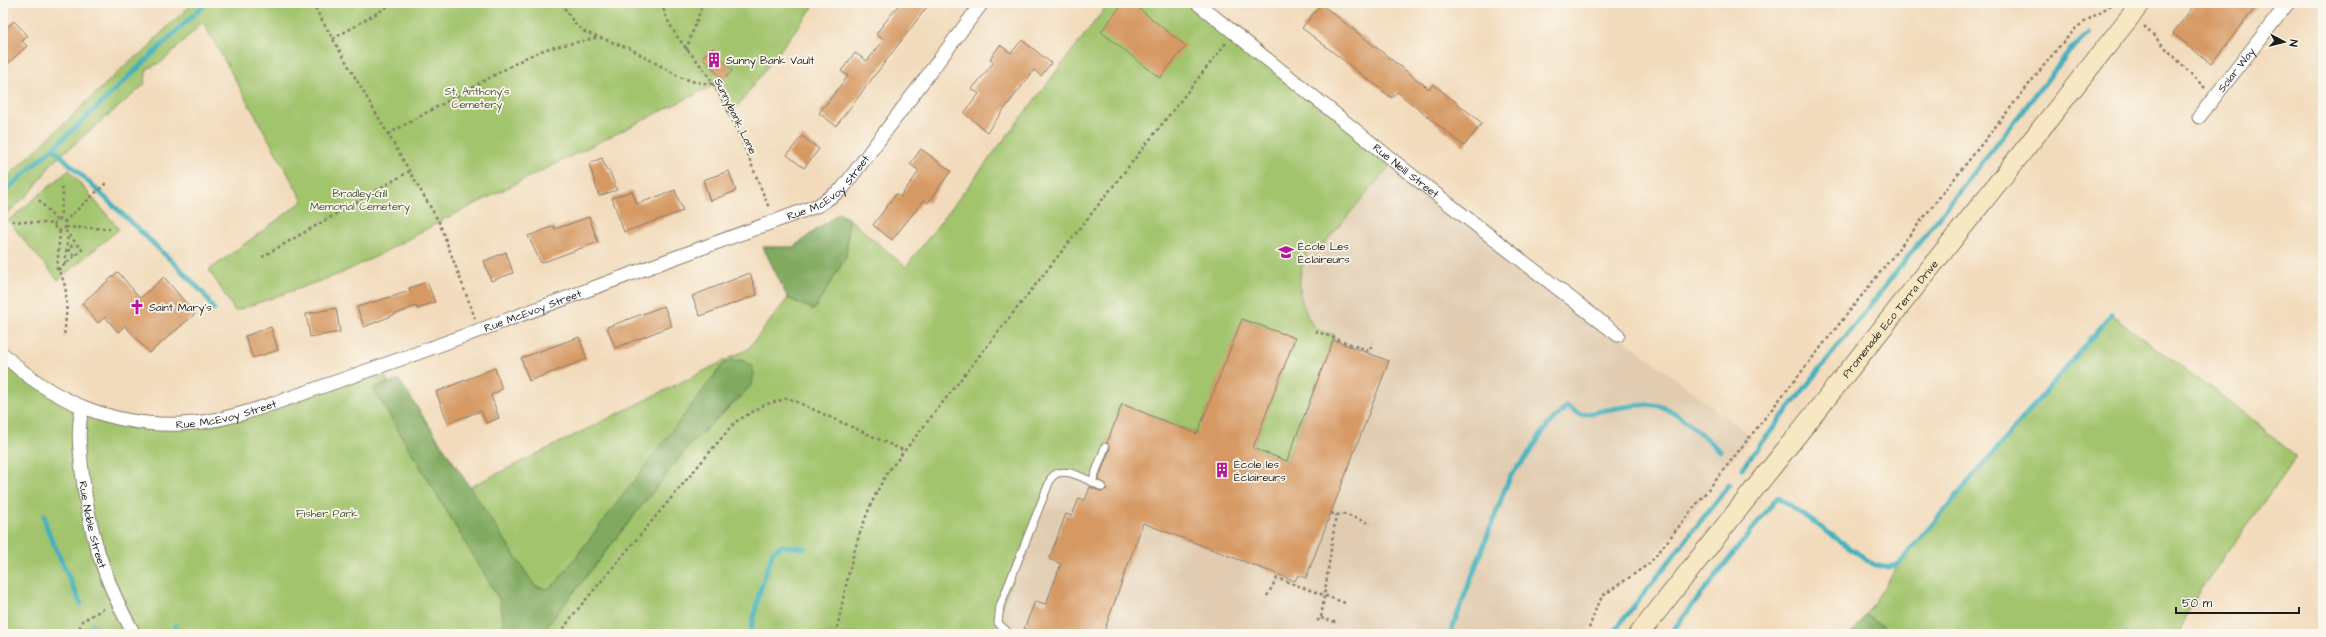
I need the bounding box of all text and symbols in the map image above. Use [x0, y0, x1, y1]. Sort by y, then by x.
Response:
north arrow [2264, 22, 2304, 62]
text: N [2286, 39, 2301, 48]
street label: Solar Way [2214, 44, 2259, 96]
building icon: Sunny Bank Vault [705, 51, 723, 69]
place label: Sunny Bank Vault [726, 53, 815, 69]
street label: Sunnybank Lane [710, 76, 760, 157]
park label: St. Anthony’s Cemetery [445, 84, 510, 113]
street label: Rue Neill Street [1370, 140, 1442, 202]
street label: Rue McEvoy Street [785, 152, 873, 224]
park label: Bradley-Gill Memorial Cemetery [310, 186, 410, 215]
place label: École Les Éclaireurs [1298, 239, 1350, 267]
school or university icon: École Les Éclaireurs [1277, 243, 1295, 261]
street label: Promenade Eco Terra Drive [1839, 257, 1942, 381]
street label: Rue McEvoy Street [482, 286, 584, 336]
church icon: Saint Mary's [128, 298, 146, 316]
place label: Saint Mary's [149, 300, 212, 316]
street label: Rue McEvoy Street [176, 396, 279, 432]
place label: École les Éclaireurs [1234, 457, 1286, 485]
building icon: École les Éclaireurs [1213, 461, 1231, 479]
street label: Rue Noble Street [75, 480, 110, 571]
park label: Fisher Park [296, 506, 358, 521]
scale bar [2176, 589, 2299, 615]
text: 50 m [2182, 595, 2213, 612]

